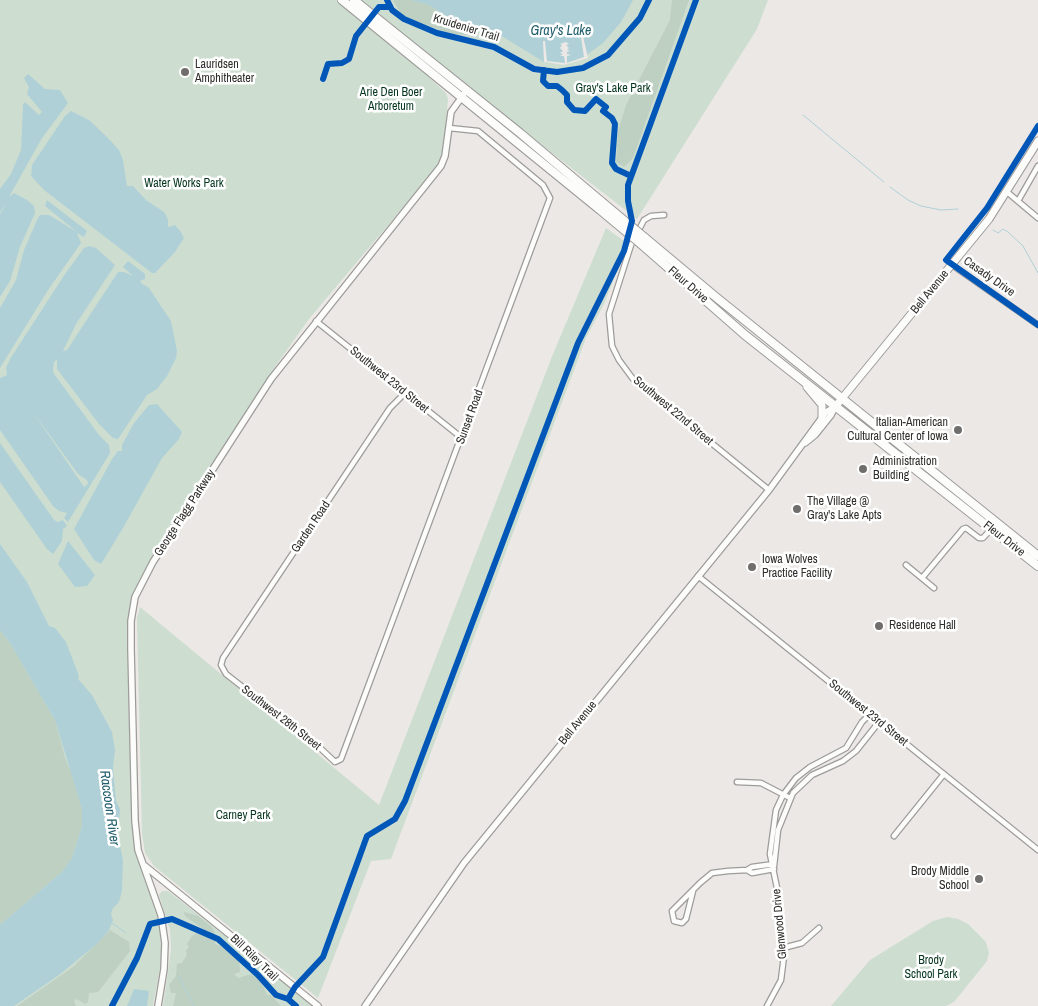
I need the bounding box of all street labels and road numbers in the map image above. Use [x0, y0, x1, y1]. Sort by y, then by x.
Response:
street label: Kruidenier Trail [431, 11, 501, 45]
street label: Casady Drive [960, 254, 1018, 300]
street label: Fleur Drive [665, 264, 711, 306]
street label: Bell Avenue [908, 267, 952, 317]
street label: Southwest 23rd Street [347, 344, 431, 416]
street label: Southwest 22nd Street [630, 373, 716, 449]
street label: Sunset Road [454, 388, 486, 446]
street label: George Flagg Parkway [152, 467, 218, 559]
street label: Garden Road [289, 498, 333, 556]
street label: Fleur Drive [980, 518, 1028, 560]
street label: Southwest 23rd Street [826, 677, 910, 749]
street label: Southwest 28th Street [238, 683, 324, 753]
street label: Bell Avenue [556, 698, 600, 748]
street label: Glenwood Drive [770, 888, 790, 960]
street label: Bill Riley Trail [227, 932, 281, 984]

